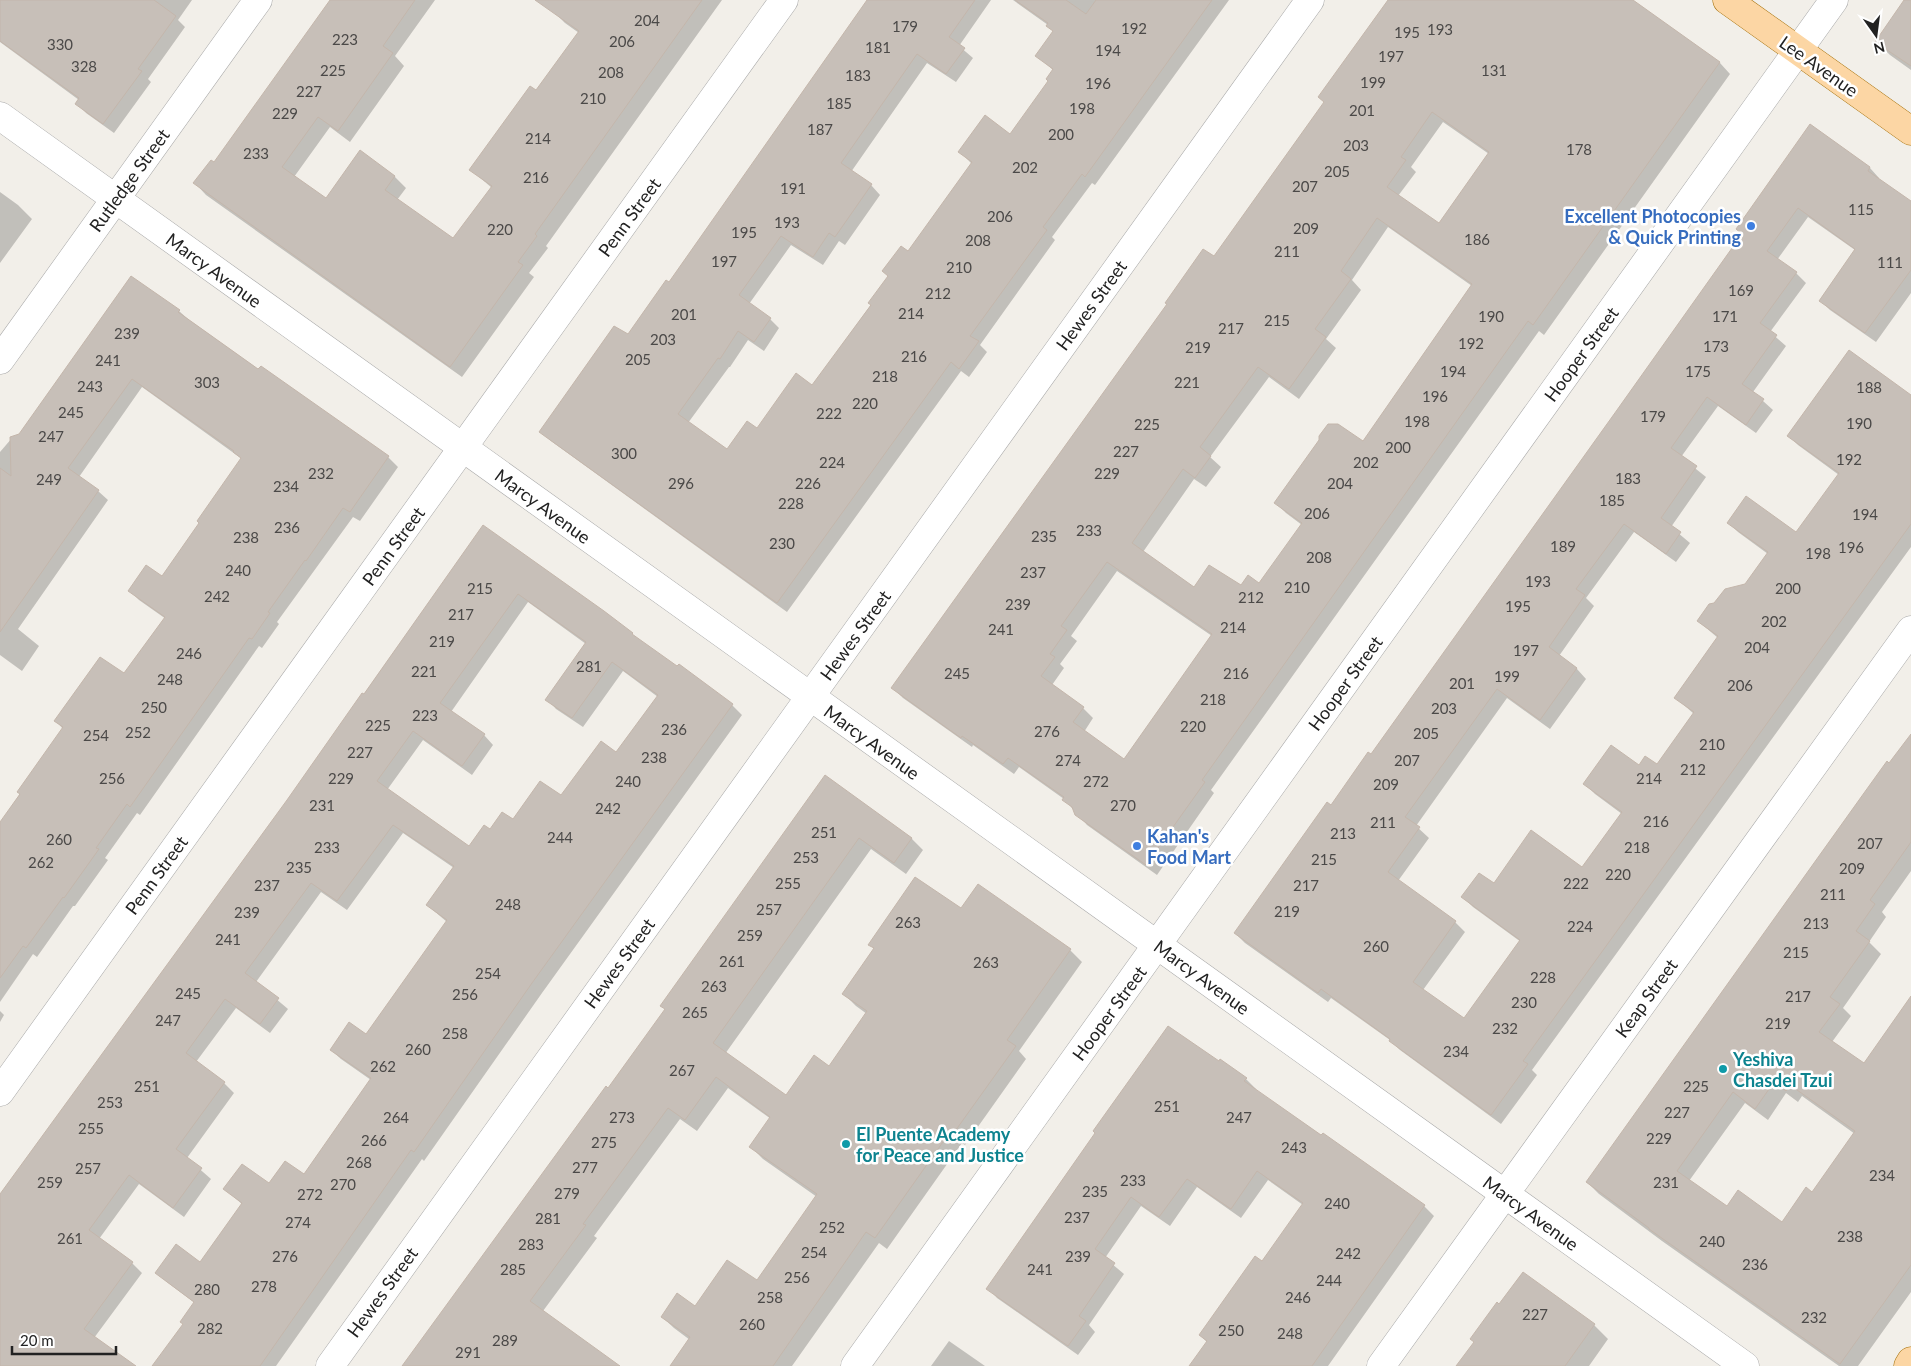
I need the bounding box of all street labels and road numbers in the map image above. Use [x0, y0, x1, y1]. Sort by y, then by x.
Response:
street label: Lee Avenue [1775, 31, 1863, 101]
street label: Rutledge Street [84, 124, 174, 236]
street label: Penn Street [593, 173, 665, 261]
street label: Marcy Avenue [162, 228, 266, 312]
street label: Hewes Street [1051, 255, 1131, 354]
street label: Hooper Street [1539, 302, 1623, 406]
street label: Marcy Avenue [491, 464, 595, 548]
street label: Penn Street [357, 502, 429, 590]
street label: Hewes Street [815, 585, 895, 684]
street label: Hooper Street [1303, 631, 1387, 735]
street label: Marcy Avenue [820, 700, 924, 784]
street label: Penn Street [120, 831, 192, 919]
street label: Hewes Street [579, 913, 659, 1012]
street label: Marcy Avenue [1150, 935, 1254, 1019]
street label: Keap Street [1610, 954, 1682, 1042]
street label: Hooper Street [1067, 961, 1151, 1065]
street label: Marcy Avenue [1479, 1171, 1583, 1255]
street label: Hewes Street [342, 1242, 422, 1341]

